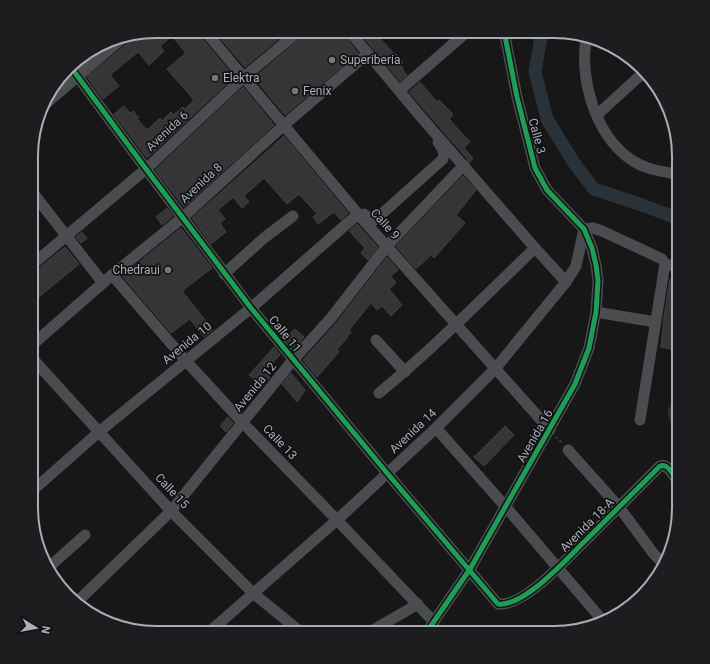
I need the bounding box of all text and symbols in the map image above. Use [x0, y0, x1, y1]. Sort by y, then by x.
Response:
place label: Superiberia [340, 53, 400, 67]
marker: Superiberia [327, 55, 337, 65]
place label: Elektra [223, 71, 259, 85]
marker: Elektra [210, 73, 220, 83]
place label: Fenix [303, 84, 331, 98]
marker: Fenix [290, 86, 300, 96]
street label: Avenida 6 [143, 108, 191, 154]
street label: Calle 3 [526, 117, 548, 155]
street label: Avenida 8 [177, 160, 225, 206]
street label: Calle 9 [368, 206, 402, 242]
place label: Chedraui [113, 263, 160, 277]
marker: Chedraui [163, 265, 173, 275]
street label: Calle 11 [266, 313, 304, 355]
street label: Avenida 10 [160, 319, 215, 367]
street label: Avenida 12 [231, 359, 279, 414]
street label: Avenida 14 [387, 406, 440, 456]
street label: Avenida 16 [514, 407, 556, 465]
street label: Calle 13 [260, 422, 300, 462]
street label: Calle 15 [152, 470, 192, 512]
street label: Avenida 18-A [557, 495, 617, 555]
north arrow [16, 608, 56, 648]
text: N [38, 625, 52, 635]

